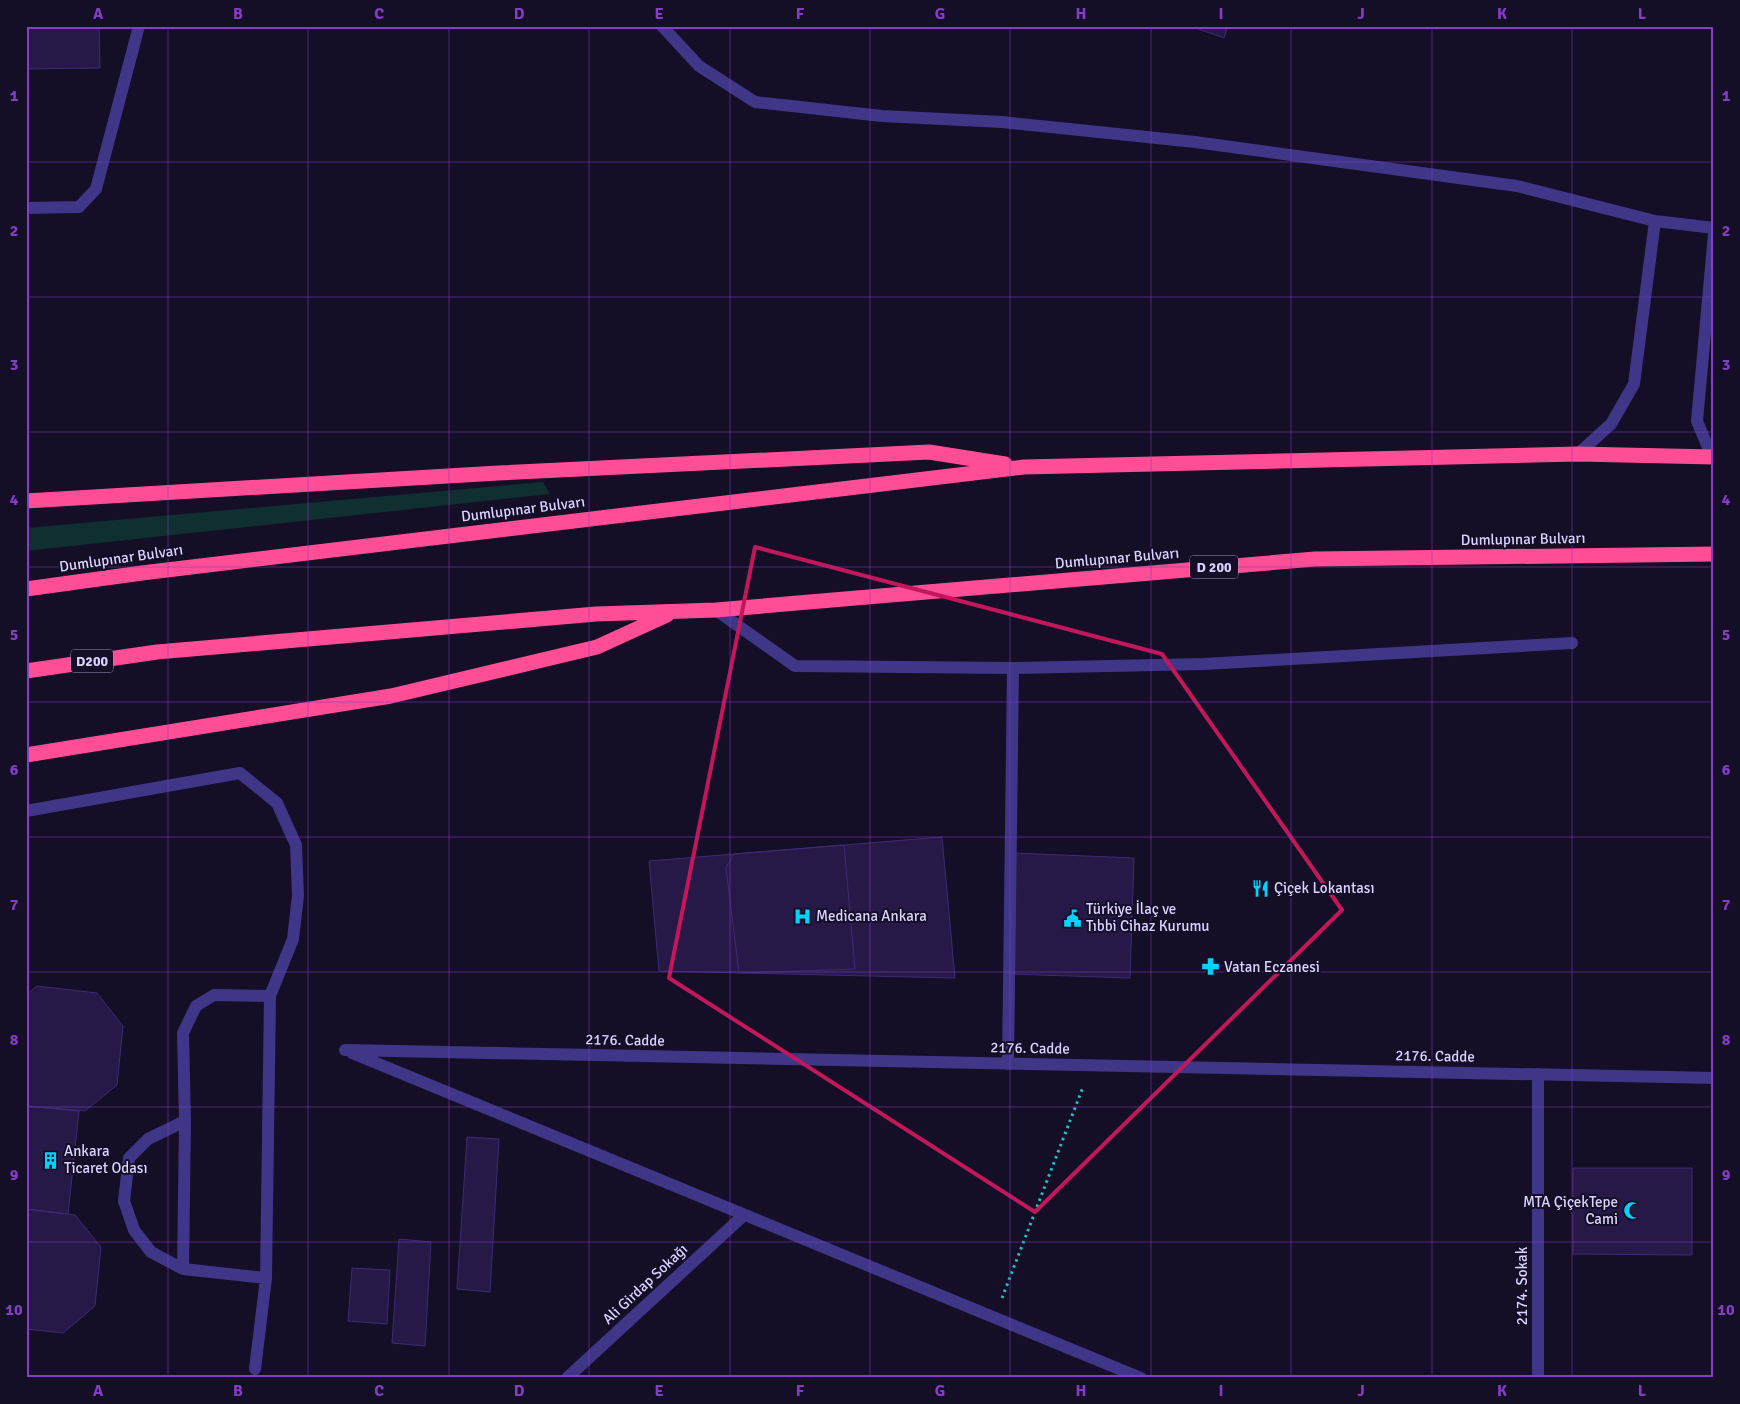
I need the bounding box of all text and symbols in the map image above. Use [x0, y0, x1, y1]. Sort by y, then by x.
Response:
text: A [93, 4, 104, 24]
text: B [233, 4, 243, 24]
text: C [374, 4, 384, 24]
text: D [514, 4, 525, 24]
text: E [654, 4, 664, 24]
text: F [796, 4, 805, 24]
text: G [935, 4, 945, 24]
text: H [1076, 4, 1086, 24]
text: I [1218, 4, 1224, 24]
text: J [1357, 4, 1365, 24]
text: K [1497, 4, 1507, 24]
text: L [1638, 4, 1647, 24]
text: 1 [10, 86, 19, 106]
text: 1 [1722, 86, 1731, 106]
text: 2 [10, 221, 18, 241]
text: 2 [1722, 221, 1730, 241]
text: 3 [10, 355, 18, 375]
text: 3 [1722, 355, 1730, 375]
text: 4 [10, 490, 19, 510]
text: 4 [1722, 490, 1731, 510]
street label: Dumlupınar Bulvarı [460, 492, 586, 526]
street label: Dumlupınar Bulvarı [1460, 529, 1586, 549]
street label: Dumlupınar Bulvarı [58, 540, 184, 576]
street label: Dumlupınar Bulvarı [1054, 544, 1180, 572]
road number: D 200 [1190, 556, 1238, 578]
text: 5 [10, 625, 18, 645]
text: 5 [1722, 625, 1730, 645]
road number: D200 [71, 649, 113, 672]
text: 6 [10, 760, 19, 780]
text: 6 [1722, 760, 1731, 780]
restaurant icon: Çiçek Lokantası [1250, 878, 1270, 898]
place label: Çiçek Lokantası [1274, 879, 1375, 897]
text: 7 [10, 895, 19, 915]
text: 7 [1722, 895, 1731, 915]
place label: Türkiye İlaç ve Tıbbi Cihaz Kurumu [1086, 900, 1210, 935]
hospital icon: Medicana Ankara [792, 906, 812, 926]
place label: Medicana Ankara [816, 907, 927, 925]
public building icon: Türkiye İlaç ve Tıbbi Cihaz Kurumu [1062, 908, 1082, 928]
pharmacy icon: Vatan Eczanesi [1200, 957, 1220, 977]
place label: Vatan Eczanesi [1224, 958, 1320, 976]
text: 8 [10, 1030, 19, 1050]
street label: 2176. Cadde [585, 1030, 665, 1050]
text: 8 [1722, 1030, 1731, 1050]
street label: 2176. Cadde [990, 1038, 1070, 1058]
street label: 2176. Cadde [1395, 1046, 1475, 1066]
place label: Ankara Ticaret Odası [64, 1142, 148, 1177]
building icon: Ankara Ticaret Odası [40, 1150, 60, 1170]
text: 9 [10, 1165, 19, 1185]
text: 9 [1722, 1165, 1731, 1185]
place label: MTA ÇiçekTepe Cami [1523, 1193, 1618, 1228]
mosque icon: MTA ÇiçekTepe Cami [1622, 1201, 1642, 1221]
street label: Ali Girdap Sokağı [599, 1240, 691, 1328]
street label: 2174. Sokak [1513, 1246, 1531, 1325]
text: 10 [5, 1300, 23, 1320]
text: 10 [1717, 1300, 1735, 1320]
text: A [93, 1381, 104, 1401]
text: B [233, 1381, 243, 1401]
text: C [374, 1381, 384, 1401]
text: D [514, 1381, 525, 1401]
text: E [654, 1381, 664, 1401]
text: F [796, 1381, 805, 1401]
text: G [935, 1381, 945, 1401]
text: H [1076, 1381, 1086, 1401]
text: I [1218, 1381, 1224, 1401]
text: J [1357, 1381, 1365, 1401]
text: K [1497, 1381, 1507, 1401]
text: L [1638, 1381, 1647, 1401]

